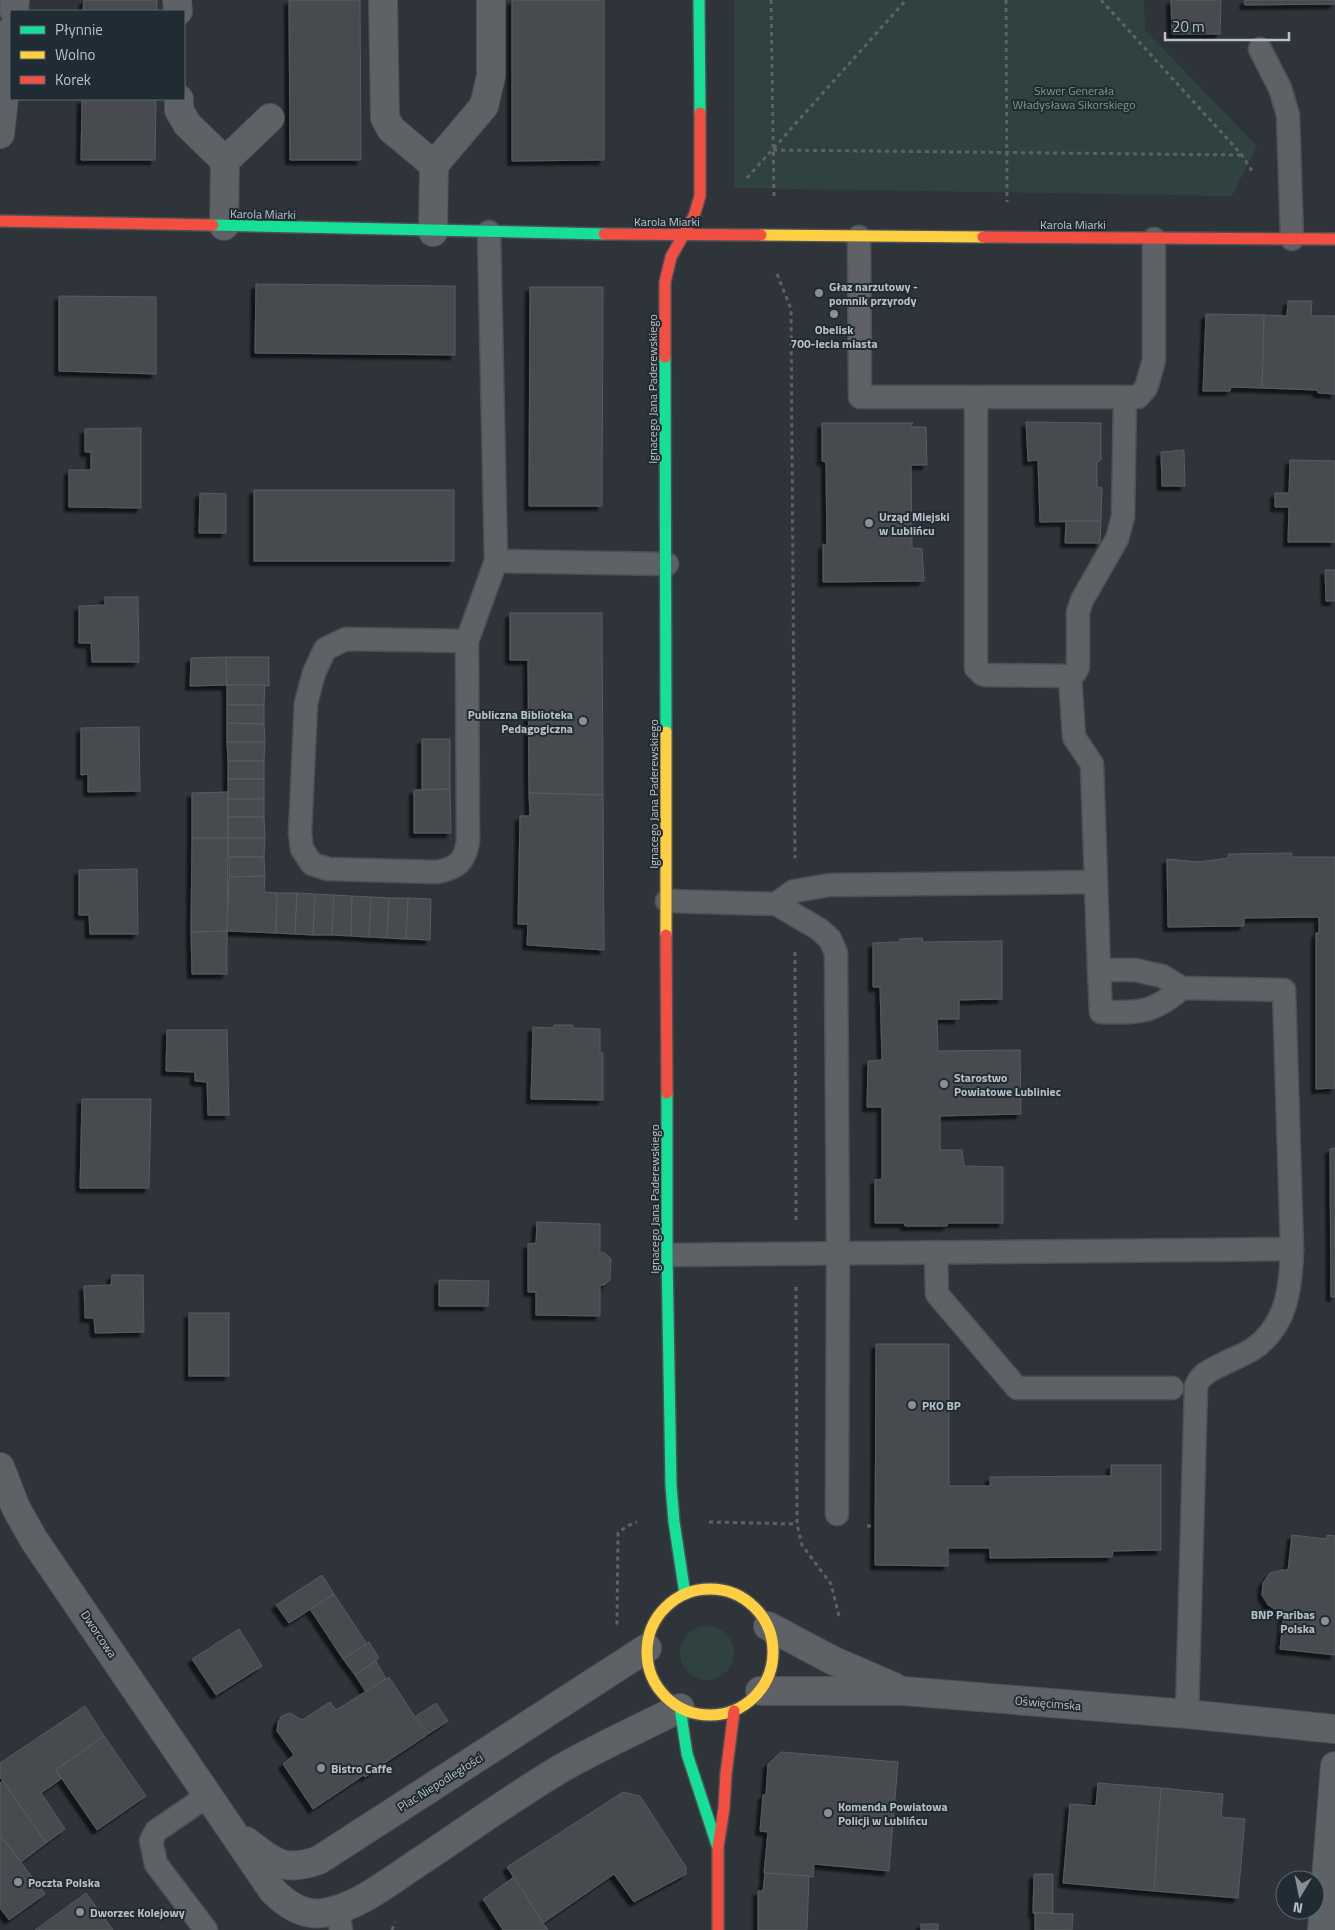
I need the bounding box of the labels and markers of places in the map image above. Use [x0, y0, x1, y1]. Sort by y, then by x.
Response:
place label: Głaz narzutowy - pomnik przyrody [829, 277, 918, 310]
marker: Głaz narzutowy - pomnik przyrody [813, 287, 825, 299]
marker: Obelisk 700-lecia miasta [828, 308, 840, 320]
place label: Obelisk 700-lecia miasta [790, 320, 878, 353]
place label: Urząd Miejski w Lublińcu [879, 507, 950, 540]
marker: Urząd Miejski w Lublińcu [863, 517, 875, 529]
place label: Publiczna Biblioteka Pedagogiczna [468, 705, 573, 738]
marker: Publiczna Biblioteka Pedagogiczna [577, 715, 589, 727]
place label: Starostwo Powiatowe Lubliniec [954, 1068, 1061, 1101]
marker: Starostwo Powiatowe Lubliniec [938, 1078, 950, 1090]
place label: PKO BP [922, 1396, 961, 1415]
marker: PKO BP [906, 1399, 918, 1411]
place label: BNP Paribas Polska [1251, 1605, 1315, 1638]
marker: BNP Paribas Polska [1319, 1615, 1331, 1627]
place label: Bistro Caffe [331, 1759, 392, 1778]
marker: Bistro Caffe [315, 1762, 327, 1774]
place label: Komenda Powiatowa Policji w Lublińcu [838, 1797, 948, 1830]
marker: Komenda Powiatowa Policji w Lublińcu [822, 1807, 834, 1819]
place label: Poczta Polska [28, 1873, 100, 1892]
marker: Poczta Polska [12, 1876, 24, 1888]
place label: Dworzec Kolejowy [90, 1903, 185, 1922]
marker: Dworzec Kolejowy [74, 1906, 86, 1918]

